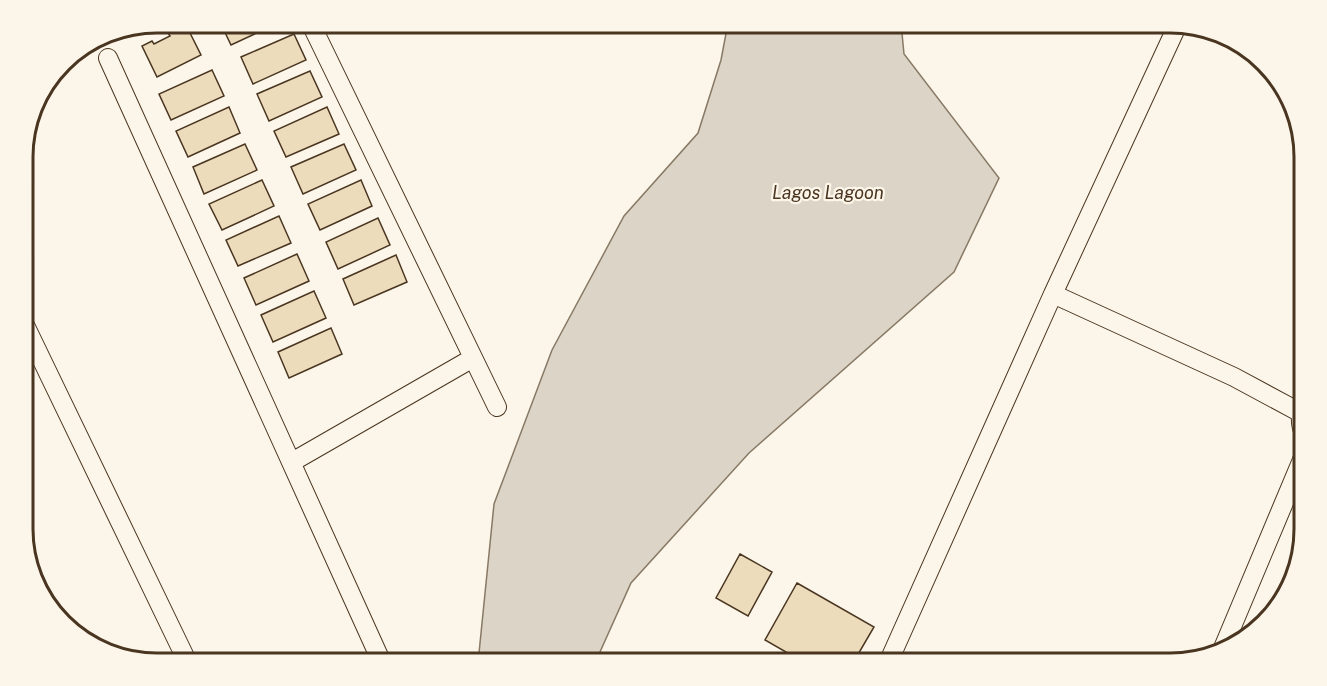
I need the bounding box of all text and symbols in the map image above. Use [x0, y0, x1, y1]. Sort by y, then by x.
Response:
water label: Lagos Lagoon [772, 182, 884, 203]

